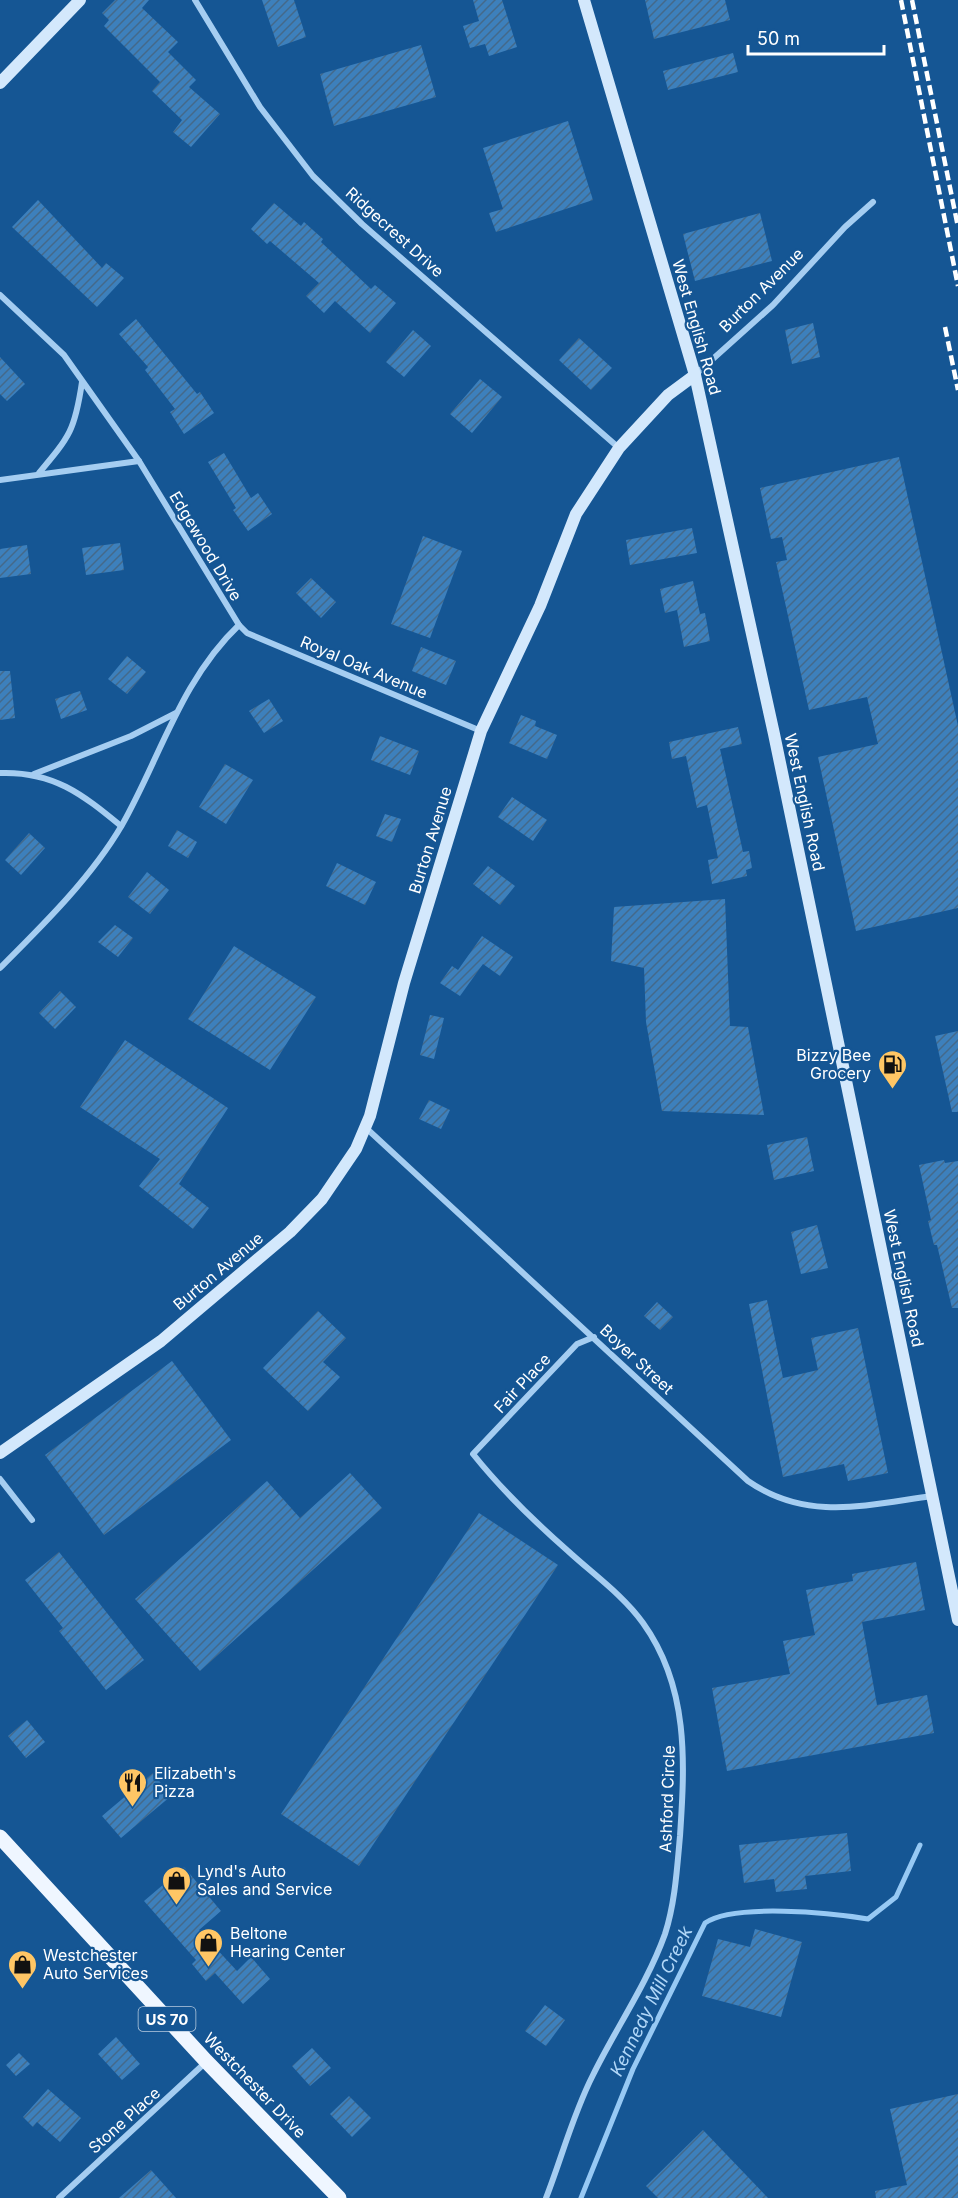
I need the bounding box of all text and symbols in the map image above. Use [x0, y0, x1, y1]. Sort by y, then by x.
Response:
scale bar [748, 18, 884, 56]
text: 50 m [757, 28, 800, 49]
street label: Ridgecrest Drive [342, 183, 448, 281]
street label: Burton Avenue [715, 244, 807, 336]
street label: West English Road [668, 257, 726, 397]
street label: Edgewood Drive [165, 488, 247, 604]
street label: Royal Oak Avenue [297, 631, 431, 703]
street label: West English Road [781, 731, 829, 873]
street label: Burton Avenue [404, 784, 456, 896]
place label: Bizzy Bee Grocery [796, 1045, 871, 1083]
fuel station icon: Bizzy Bee Grocery [876, 1048, 908, 1090]
street label: West English Road [880, 1207, 928, 1349]
street label: Burton Avenue [169, 1228, 267, 1314]
street label: Boyer Street [596, 1320, 678, 1398]
street label: Fair Place [489, 1349, 555, 1417]
street label: Ashford Circle [655, 1745, 679, 1853]
place label: Elizabeth's Pizza [154, 1763, 236, 1801]
restaurant icon: Elizabeth's Pizza [117, 1766, 149, 1808]
place label: Lynd's Auto Sales and Service [197, 1861, 332, 1899]
shop icon: Lynd's Auto Sales and Service [160, 1864, 192, 1906]
water label: Kennedy Mill Creek [606, 1922, 697, 2079]
place label: Beltone Hearing Center [230, 1923, 345, 1961]
shop icon: Beltone Hearing Center [193, 1926, 225, 1968]
place label: Westchester Auto Services [43, 1945, 148, 1983]
shop icon: Westchester Auto Services [6, 1948, 38, 1990]
road number: US 70 [138, 2007, 195, 2031]
street label: Westchester Drive [200, 2028, 310, 2142]
street label: Stone Place [84, 2083, 164, 2157]

